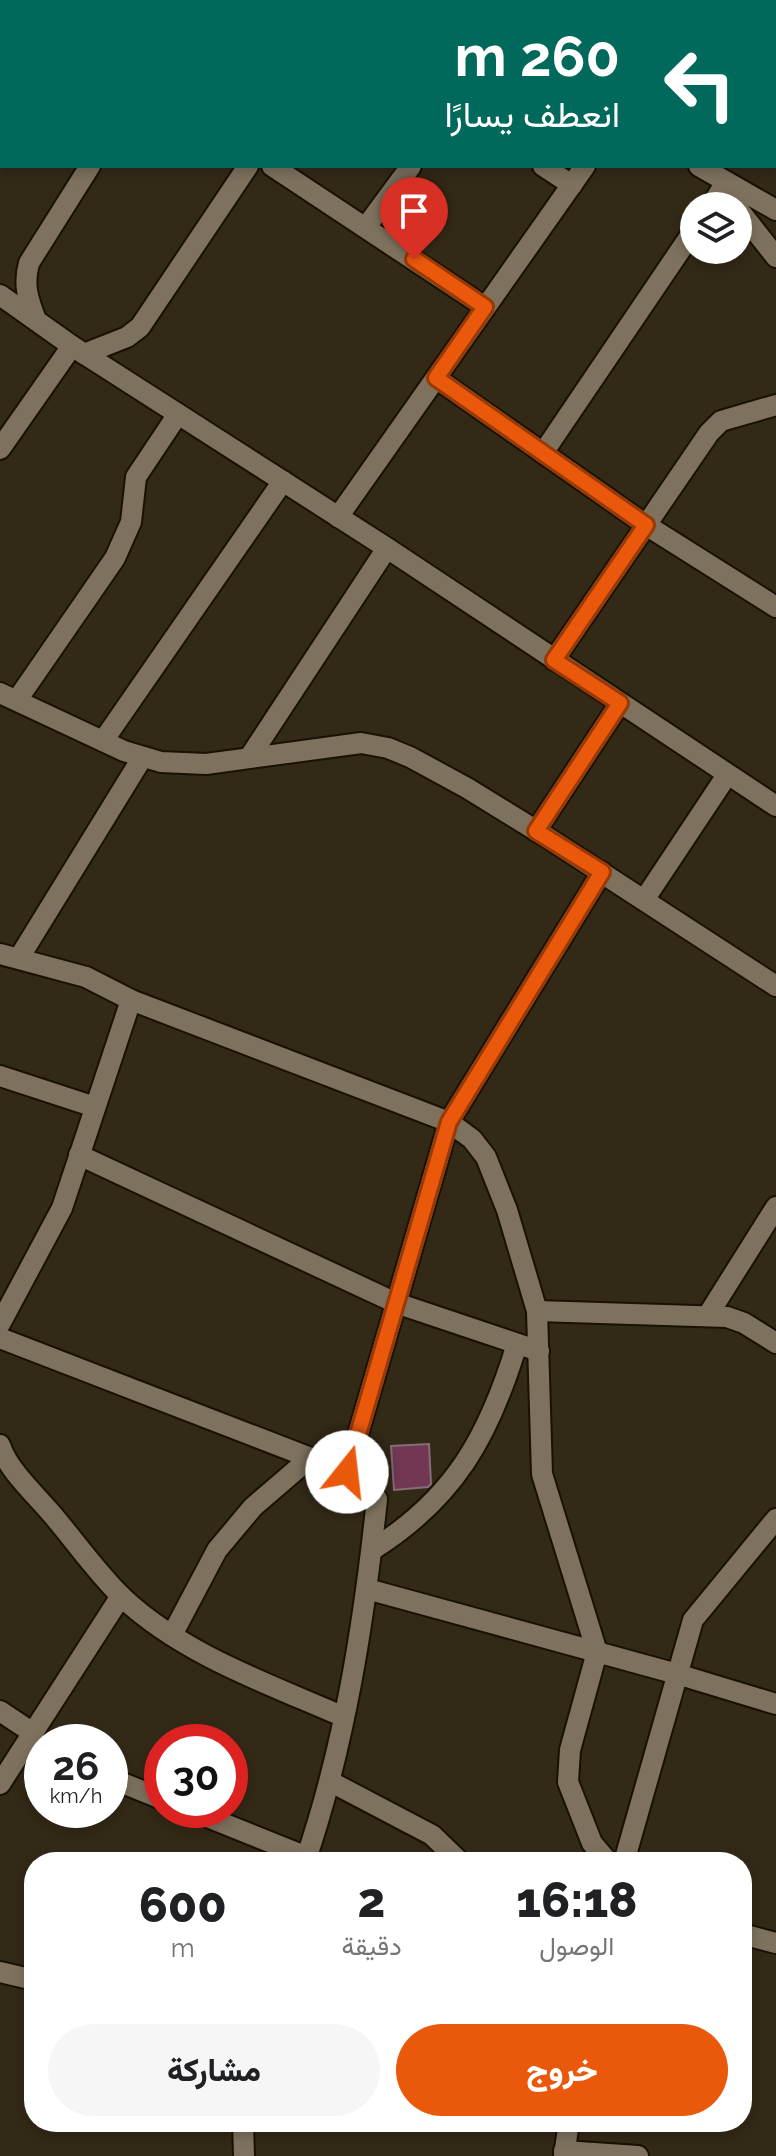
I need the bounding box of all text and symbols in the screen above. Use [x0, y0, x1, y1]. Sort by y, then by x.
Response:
text: 260 m [454, 23, 620, 89]
icon: left [648, 32, 752, 136]
text: انعطف يسارًا [445, 93, 620, 135]
pin [380, 177, 448, 259]
icon: arrive [392, 189, 436, 233]
map controls [680, 192, 752, 264]
button: layers [680, 192, 752, 264]
position arrow [305, 1430, 389, 1514]
speed limit sign: 30 [144, 1724, 248, 1828]
text: 26 [53, 1742, 99, 1789]
text: km/h [50, 1784, 102, 1808]
text: 2 [358, 1872, 385, 1928]
text: 16:18 [516, 1872, 637, 1928]
text: 600 [139, 1877, 227, 1933]
text: دقيقة [341, 1931, 402, 1961]
text: الوصول [539, 1931, 614, 1961]
text: m [171, 1933, 195, 1963]
button: مشاركة [48, 2024, 380, 2116]
button: خروج [396, 2024, 728, 2116]

